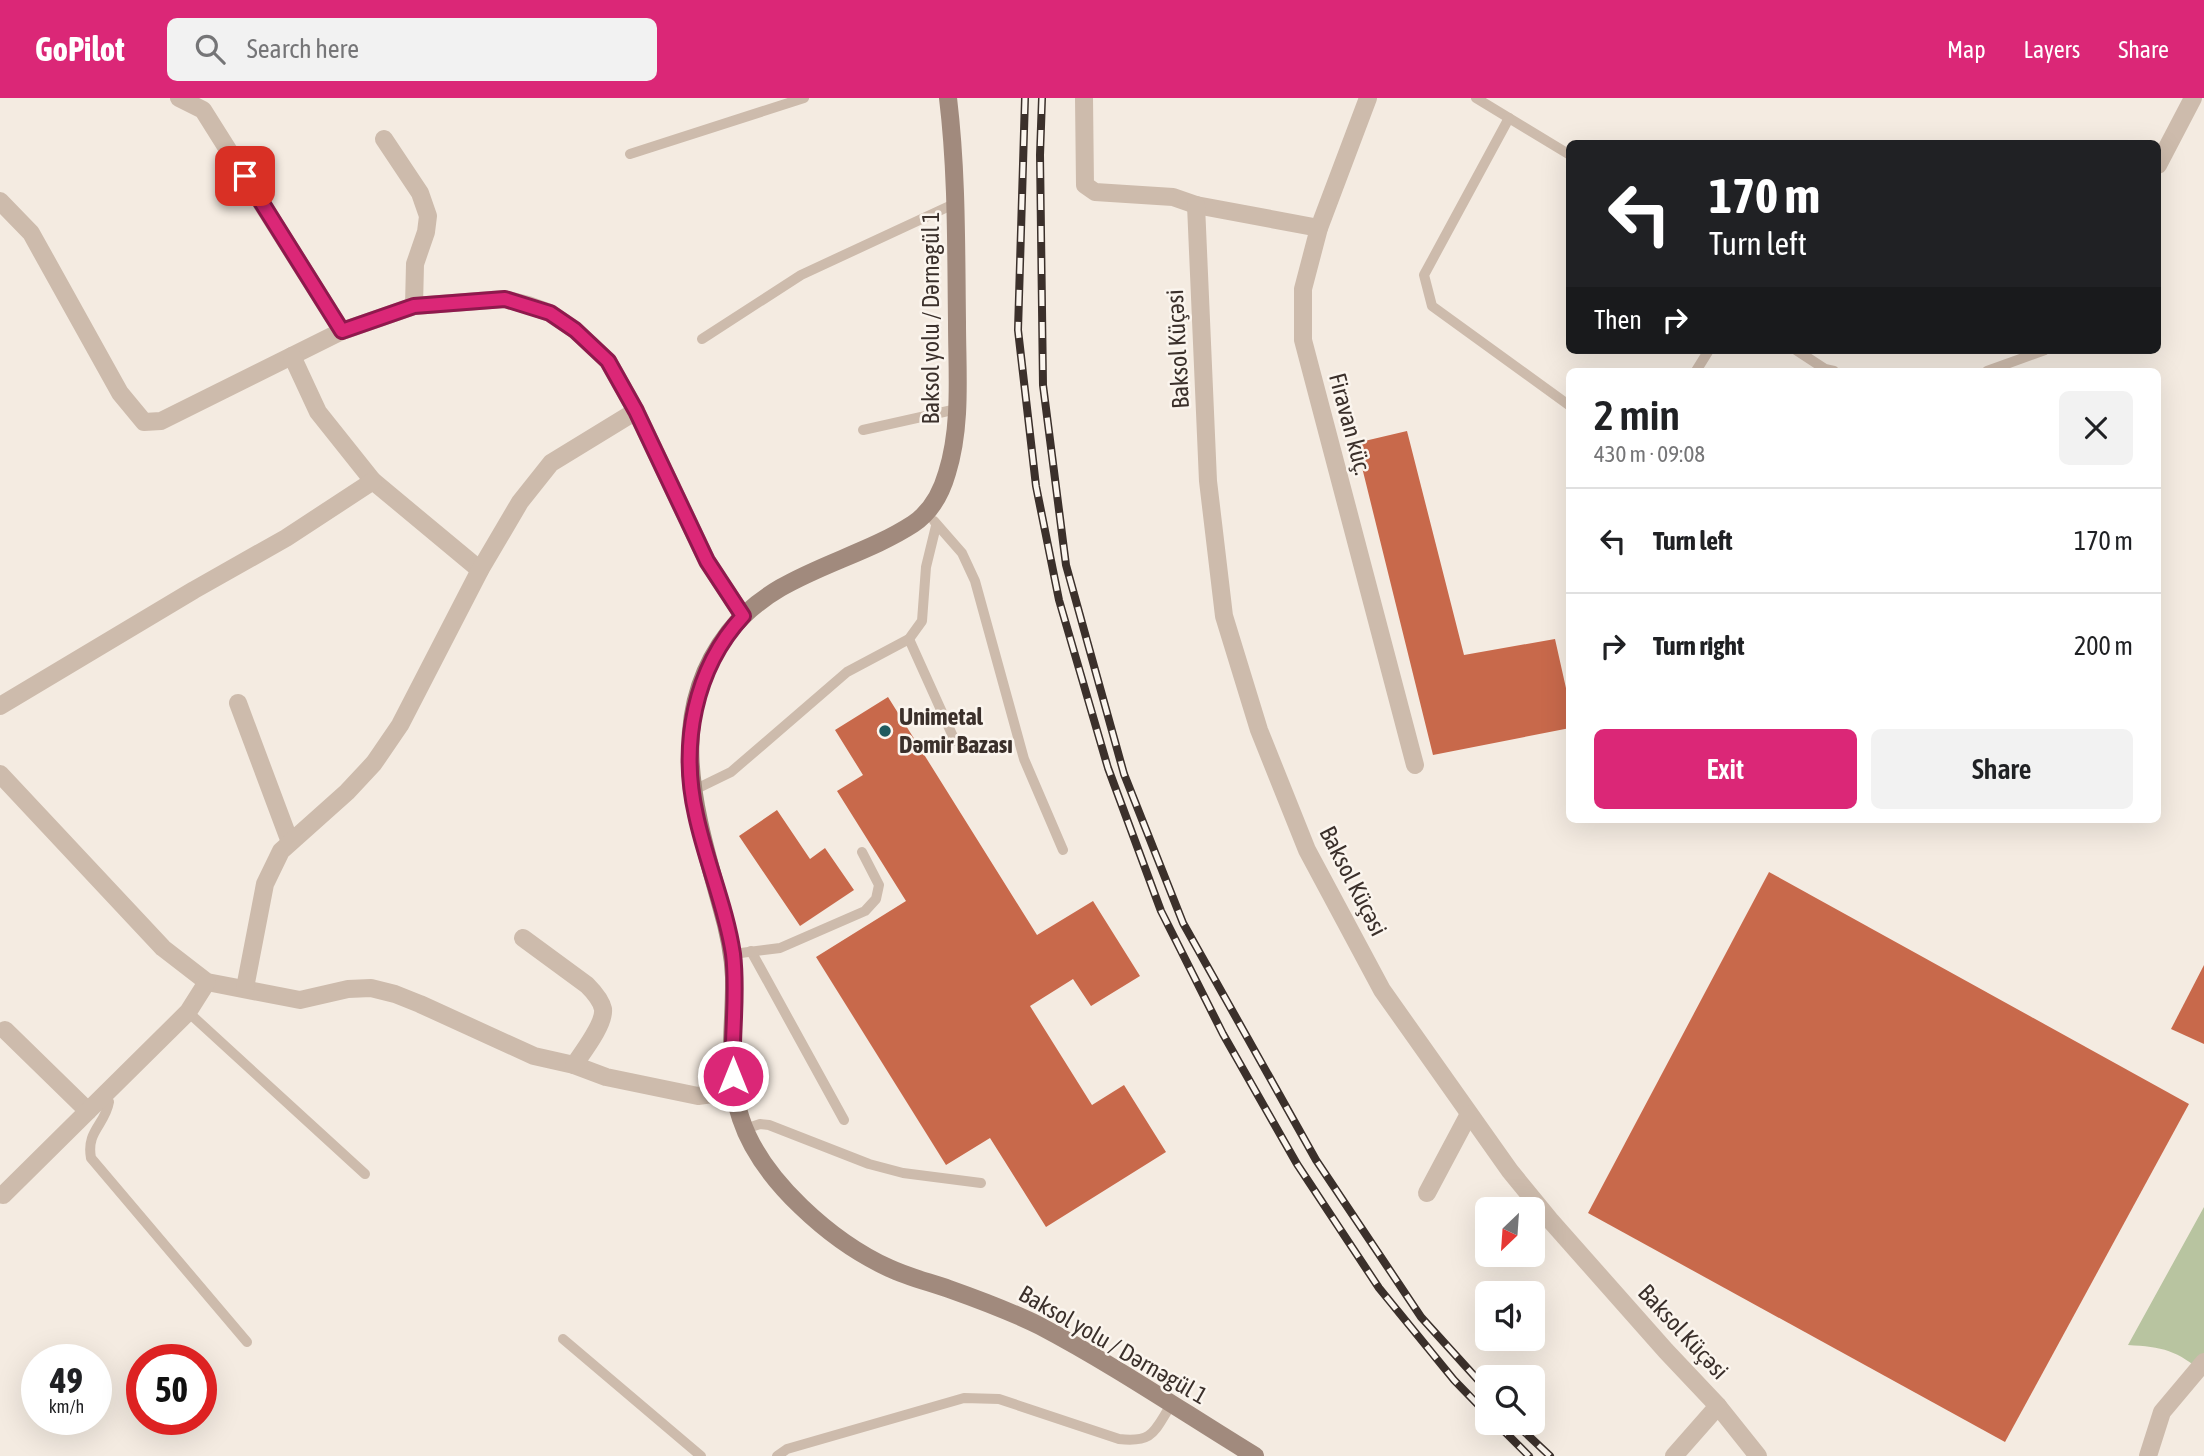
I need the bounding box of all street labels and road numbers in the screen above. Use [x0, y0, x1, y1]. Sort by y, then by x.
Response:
street label: Baksol yolu / Dərnəgül 1 [917, 212, 944, 424]
street label: Baksol Küçəsi [1161, 289, 1194, 409]
street label: Firavan küç. [1324, 370, 1377, 478]
street label: Baksol Küçəsi [1314, 821, 1393, 940]
street label: Baksol Küçəsi [1633, 1279, 1734, 1385]
street label: Baksol yolu / Dərnəgül 1 [1014, 1280, 1212, 1409]

